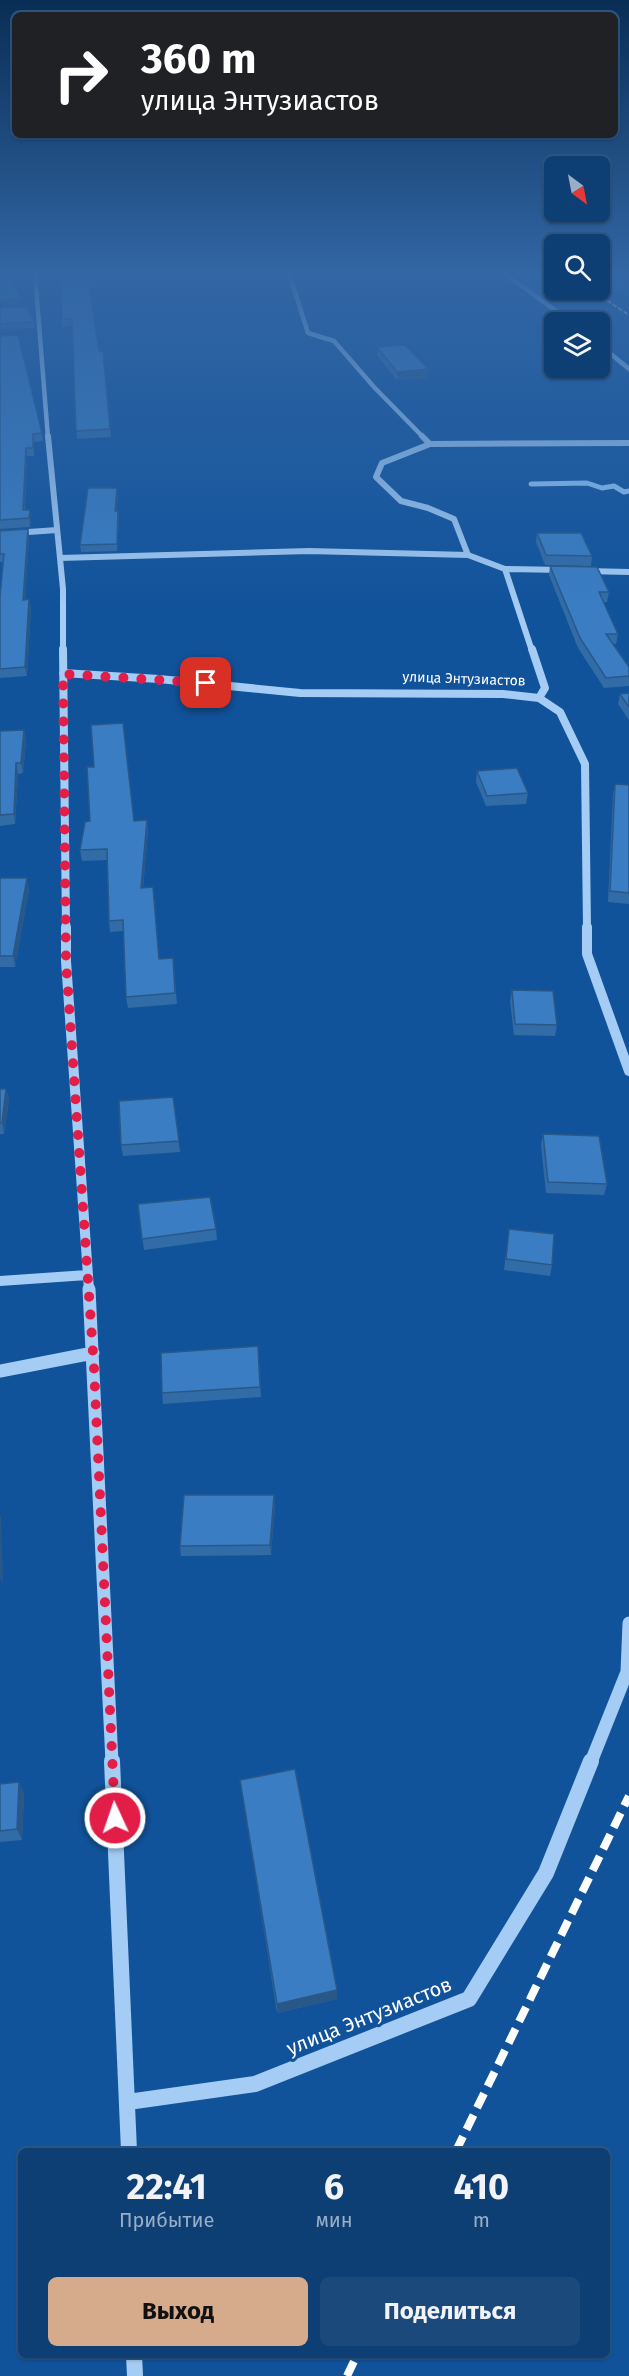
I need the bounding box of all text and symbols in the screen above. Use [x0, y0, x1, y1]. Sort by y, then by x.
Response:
text: 360 m [141, 34, 257, 84]
icon: right [42, 36, 120, 114]
text: улица Энтузиастов [141, 85, 379, 117]
north arrow [544, 156, 610, 222]
map controls [544, 156, 610, 378]
button: search [544, 234, 610, 300]
button: layers [544, 312, 610, 378]
pin [180, 657, 231, 708]
icon: arrive [189, 666, 222, 699]
street label: улица Энтузиастов [402, 668, 526, 690]
position arrow [83, 1786, 147, 1850]
street label: улица Энтузиастов [283, 1972, 455, 2060]
text: 22:41 [127, 2165, 207, 2209]
text: 6 [324, 2165, 344, 2209]
text: 410 [454, 2165, 509, 2209]
text: Прибытие [119, 2208, 214, 2232]
text: мин [315, 2208, 353, 2232]
text: m [473, 2208, 490, 2232]
button: Выход [48, 2277, 308, 2346]
button: Поделиться [320, 2277, 580, 2346]

